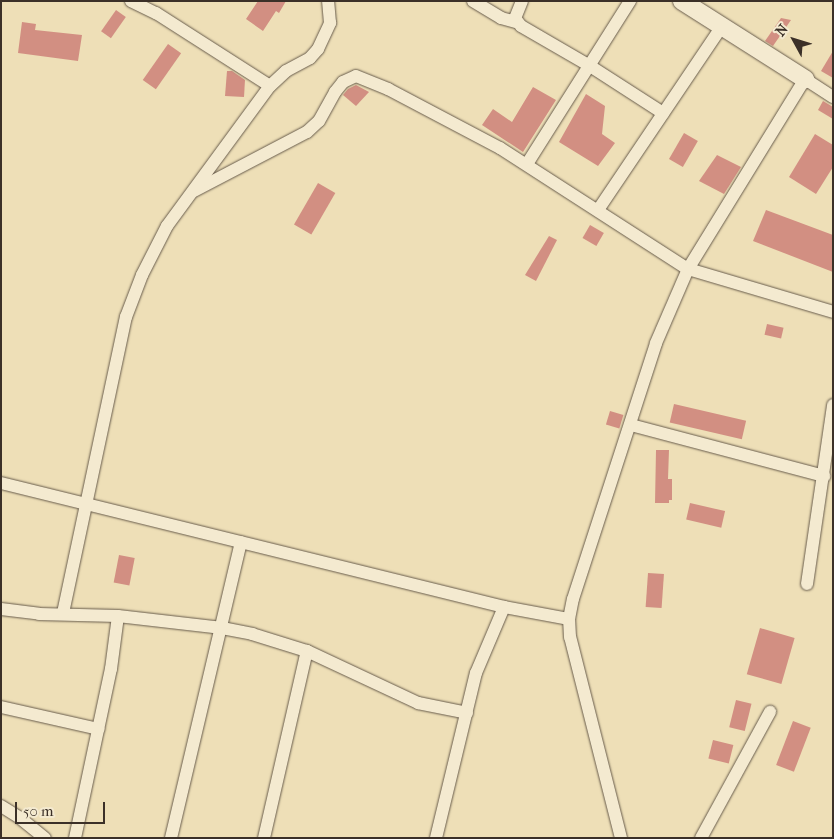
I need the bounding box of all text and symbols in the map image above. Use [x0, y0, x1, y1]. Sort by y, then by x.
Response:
north arrow [769, 15, 819, 65]
text: N [772, 21, 792, 40]
scale bar [18, 792, 108, 824]
text: 50 m [23, 802, 53, 820]

